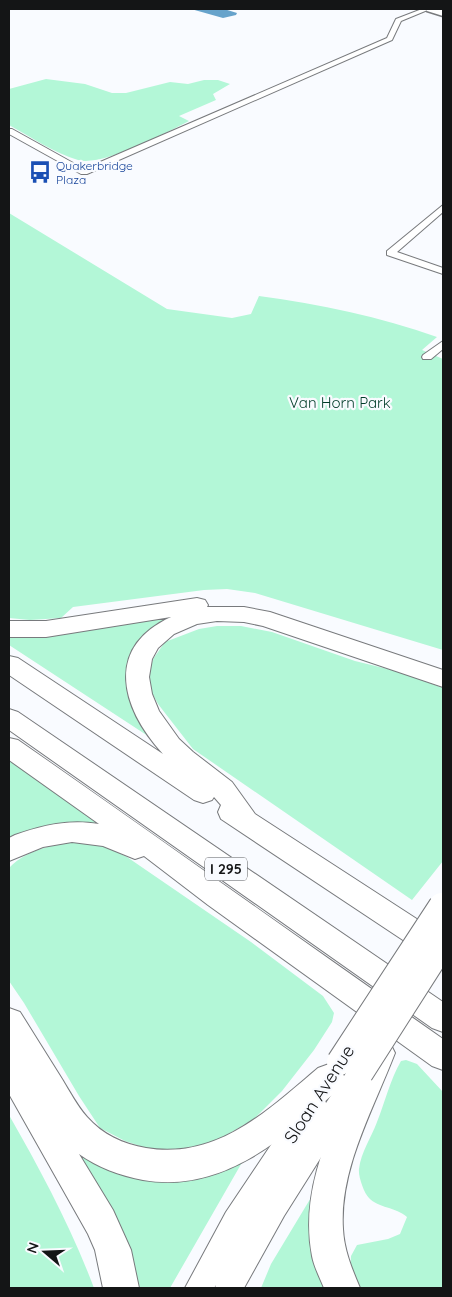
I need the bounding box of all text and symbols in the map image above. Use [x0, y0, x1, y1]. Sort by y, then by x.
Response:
place label: Quakerbridge Plaza [56, 158, 133, 187]
bus stop icon: Quakerbridge Plaza [27, 159, 53, 185]
park label: Van Horn Park [289, 393, 391, 412]
road number: I 295 [205, 858, 247, 881]
street label: Sloan Avenue [279, 1040, 359, 1148]
north arrow [20, 1227, 70, 1277]
text: N [23, 1240, 43, 1256]

